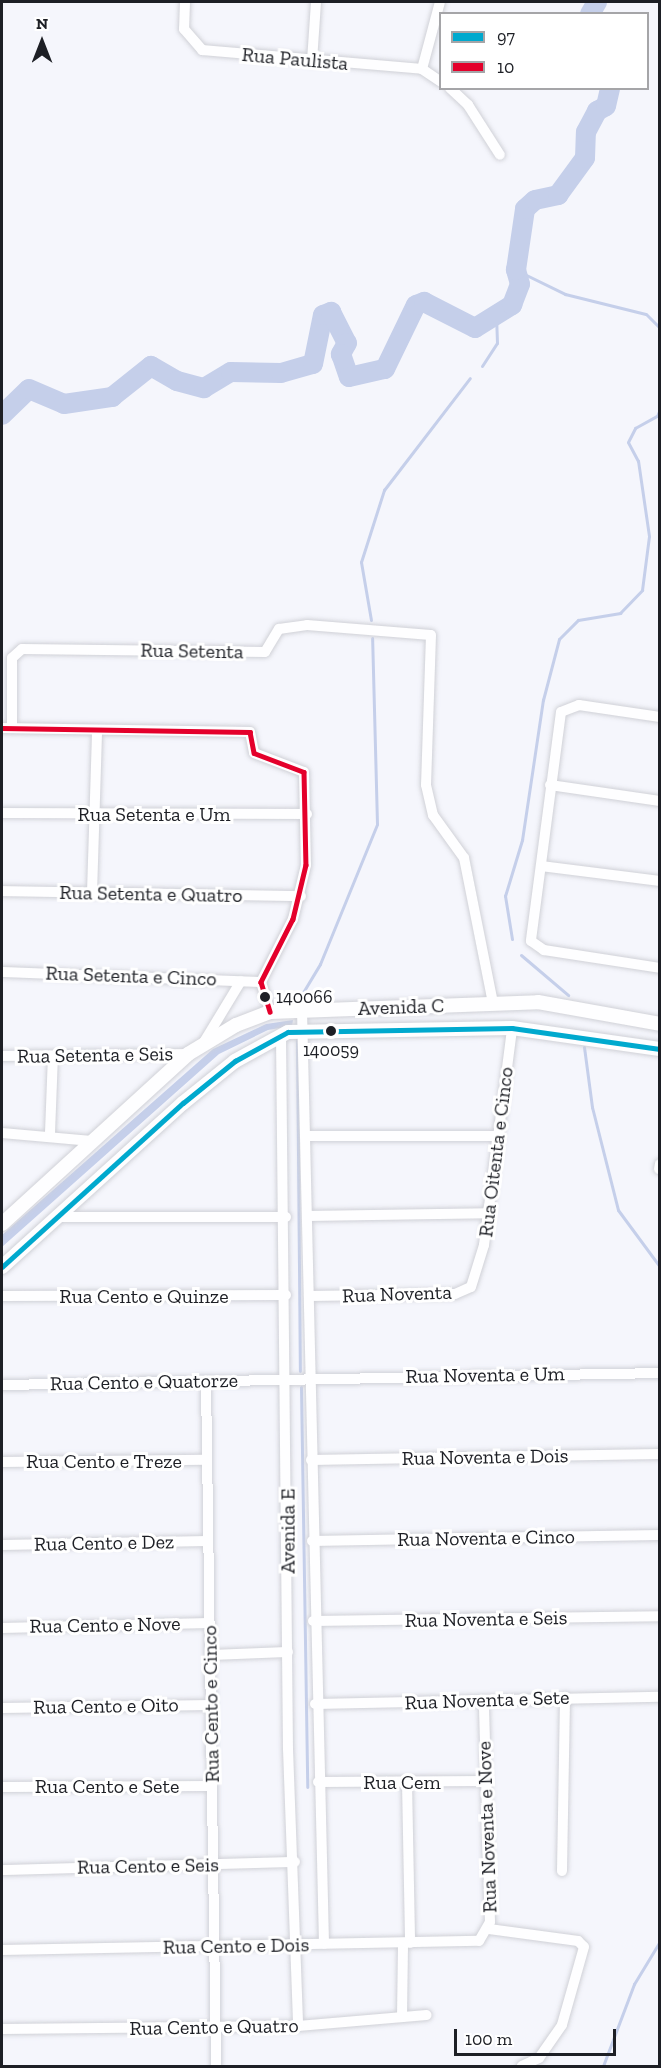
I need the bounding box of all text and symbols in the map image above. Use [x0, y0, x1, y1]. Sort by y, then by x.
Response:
north arrow [12, 12, 72, 72]
legend [439, 12, 649, 90]
text: N [36, 14, 48, 33]
text: 97 [497, 26, 515, 48]
street label: Rua Paulista [241, 42, 349, 76]
text: 10 [497, 56, 514, 78]
street label: Rua Setenta [140, 638, 244, 664]
street label: Rua Setenta e Um [78, 802, 230, 826]
street label: Rua Setenta e Quatro [59, 880, 243, 908]
street label: Rua Setenta e Cinco [45, 961, 217, 991]
place label: 140066 [276, 986, 332, 1008]
marker: 140066 [259, 991, 271, 1003]
street label: Avenida C [357, 993, 445, 1021]
marker: 140059 [325, 1025, 337, 1037]
place label: 140059 [303, 1039, 359, 1061]
street label: Rua Setenta e Seis [17, 1042, 173, 1068]
street label: Rua Oitenta e Cinco [474, 1066, 518, 1238]
street label: Rua Noventa [342, 1280, 452, 1308]
street label: Rua Cento e Quinze [59, 1284, 229, 1308]
street label: Rua Noventa e Um [405, 1362, 565, 1388]
street label: Rua Cento e Quatorze [50, 1368, 238, 1396]
street label: Rua Noventa e Dois [401, 1444, 569, 1470]
street label: Rua Cento e Treze [26, 1449, 182, 1473]
street label: Avenida E [276, 1488, 300, 1574]
street label: Rua Noventa e Cinco [397, 1524, 575, 1552]
street label: Rua Cento e Dez [34, 1530, 174, 1556]
street label: Rua Noventa e Seis [404, 1606, 568, 1632]
street label: Rua Cento e Nove [29, 1612, 181, 1638]
street label: Rua Cento e Cinco [198, 1625, 224, 1783]
street label: Rua Noventa e Sete [404, 1685, 570, 1715]
street label: Rua Cento e Oito [33, 1693, 179, 1719]
street label: Rua Noventa e Nove [472, 1741, 502, 1913]
street label: Rua Cem [363, 1770, 441, 1794]
street label: Rua Cento e Sete [35, 1774, 179, 1798]
street label: Rua Cento e Seis [77, 1853, 219, 1879]
street label: Rua Cento e Dois [163, 1933, 309, 1959]
street label: Rua Cento e Quatro [129, 2014, 299, 2040]
scale bar [457, 2017, 619, 2055]
text: 100 m [465, 2028, 512, 2050]

